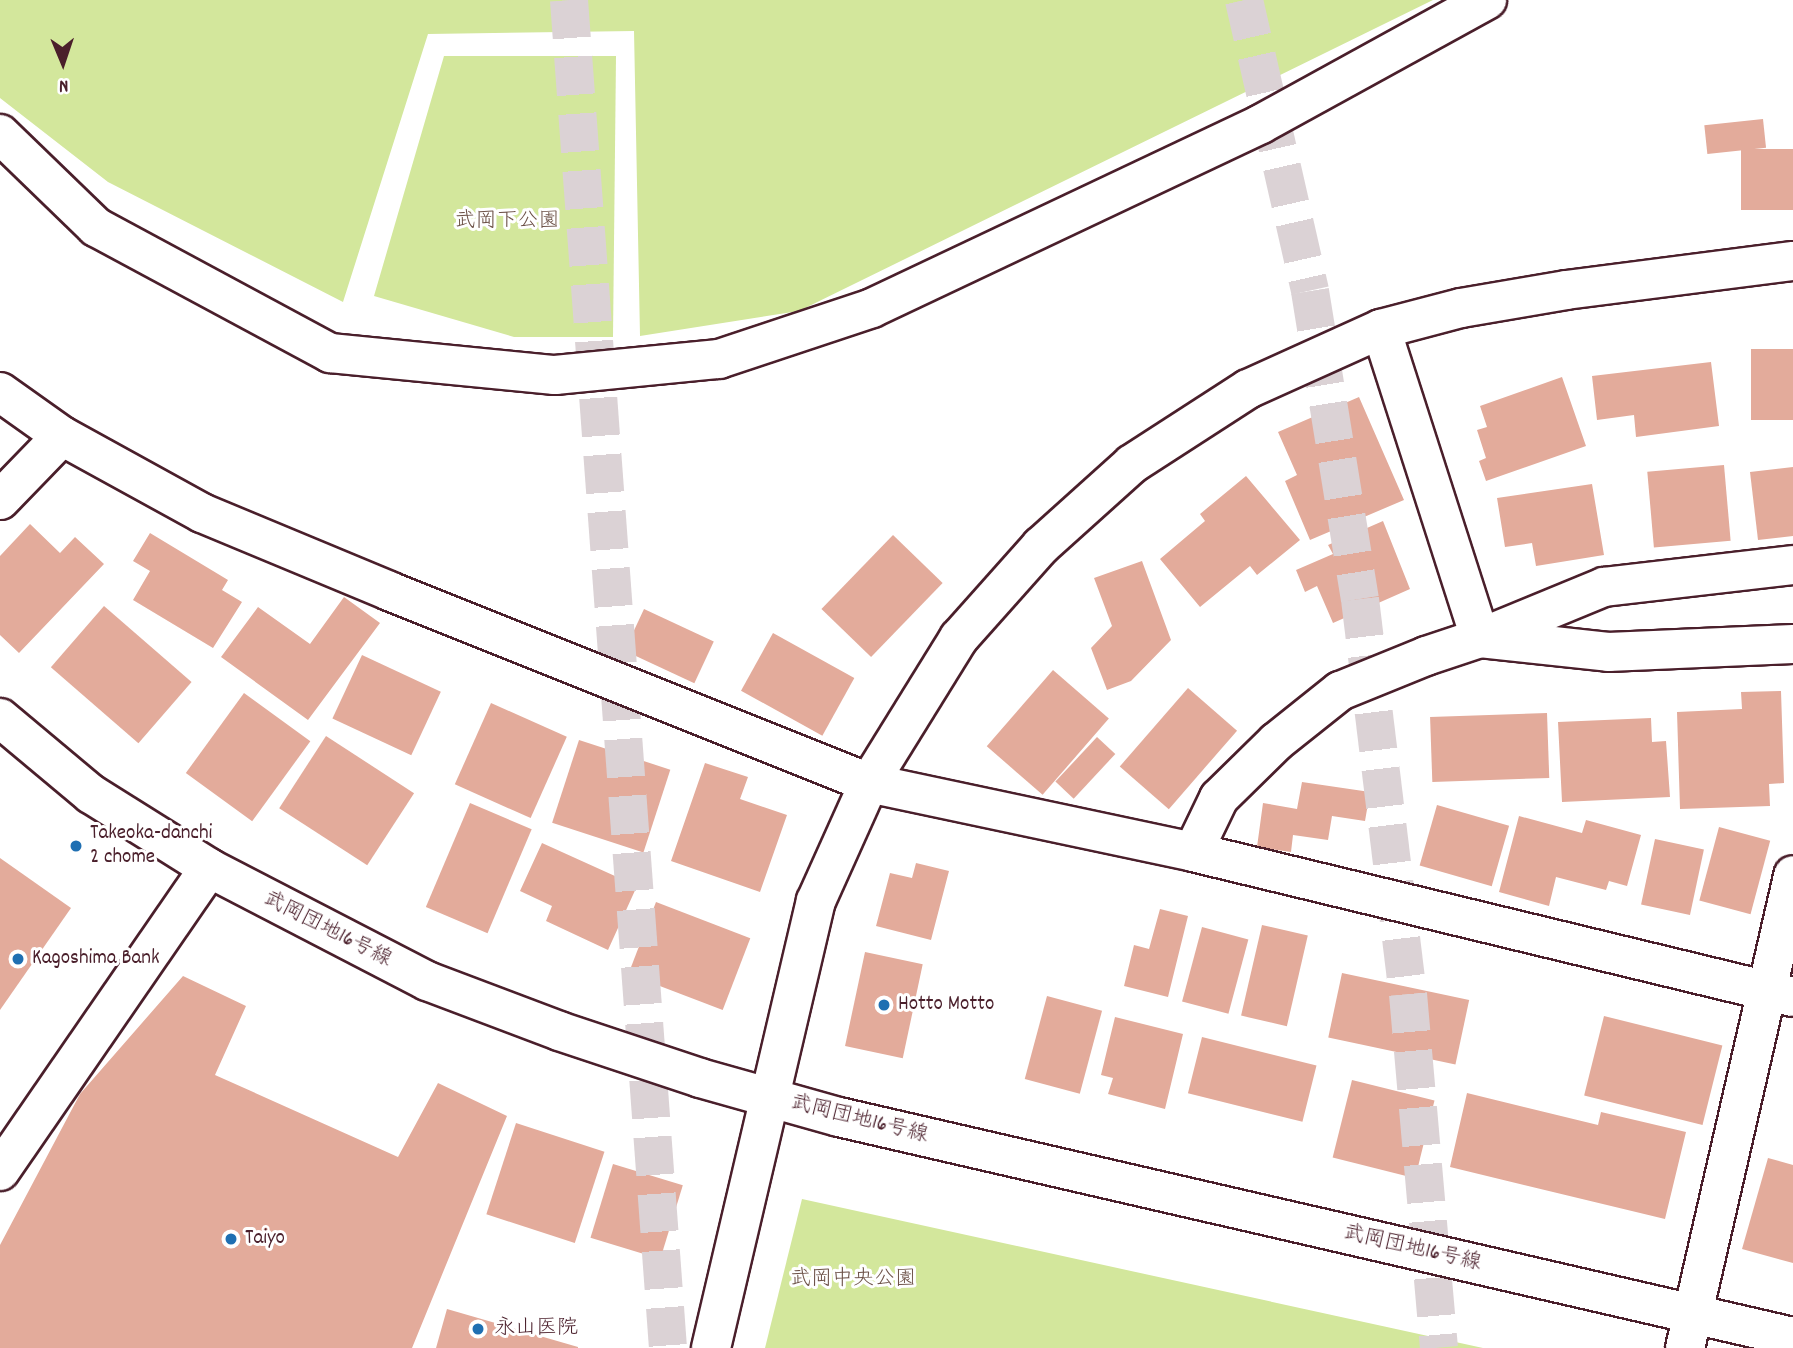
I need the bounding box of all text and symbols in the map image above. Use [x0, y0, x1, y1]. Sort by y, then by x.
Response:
north arrow [28, 28, 98, 98]
text: N [59, 71, 69, 98]
park label: 武岡下公園 [455, 209, 559, 235]
place label: Takeoka-danchi 2 chome [90, 821, 212, 871]
marker: Takeoka-danchi 2 chome [68, 838, 84, 854]
street label: 武岡団地16号線 [259, 887, 395, 973]
place label: Kagoshima Bank [32, 946, 160, 972]
marker: Kagoshima Bank [10, 951, 26, 967]
place label: Hotto Motto [898, 992, 994, 1018]
marker: Hotto Motto [876, 997, 892, 1013]
street label: 武岡団地16号線 [788, 1091, 930, 1149]
street label: 武岡団地16号線 [1341, 1221, 1483, 1277]
place label: Taiyo [245, 1226, 285, 1252]
marker: Taiyo [223, 1231, 239, 1247]
park label: 武岡中央公園 [790, 1267, 916, 1293]
place label: 永山医院 [494, 1316, 578, 1342]
marker: 永山医院 [468, 1319, 488, 1339]

